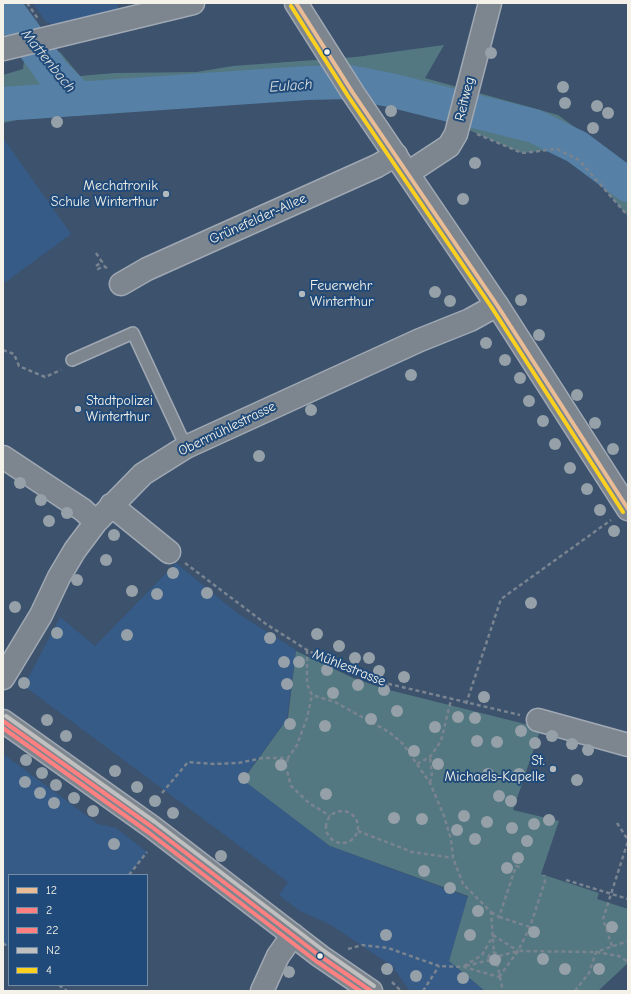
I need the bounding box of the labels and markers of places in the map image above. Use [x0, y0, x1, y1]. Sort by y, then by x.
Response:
unlabelled marker [322, 47, 332, 57]
place label: Mechatronik Schule Winterthur [51, 178, 158, 210]
marker: Mechatronik Schule Winterthur [161, 189, 171, 199]
place label: Feuerwehr Winterthur [310, 278, 373, 310]
marker: Feuerwehr Winterthur [297, 289, 307, 299]
place label: Stadtpolizei Winterthur [86, 393, 153, 426]
marker: Stadtpolizei Winterthur [73, 404, 83, 414]
place label: St. Michaels-Kapelle [444, 753, 545, 786]
marker: St. Michaels-Kapelle [548, 764, 558, 774]
unlabelled marker [315, 951, 325, 961]

